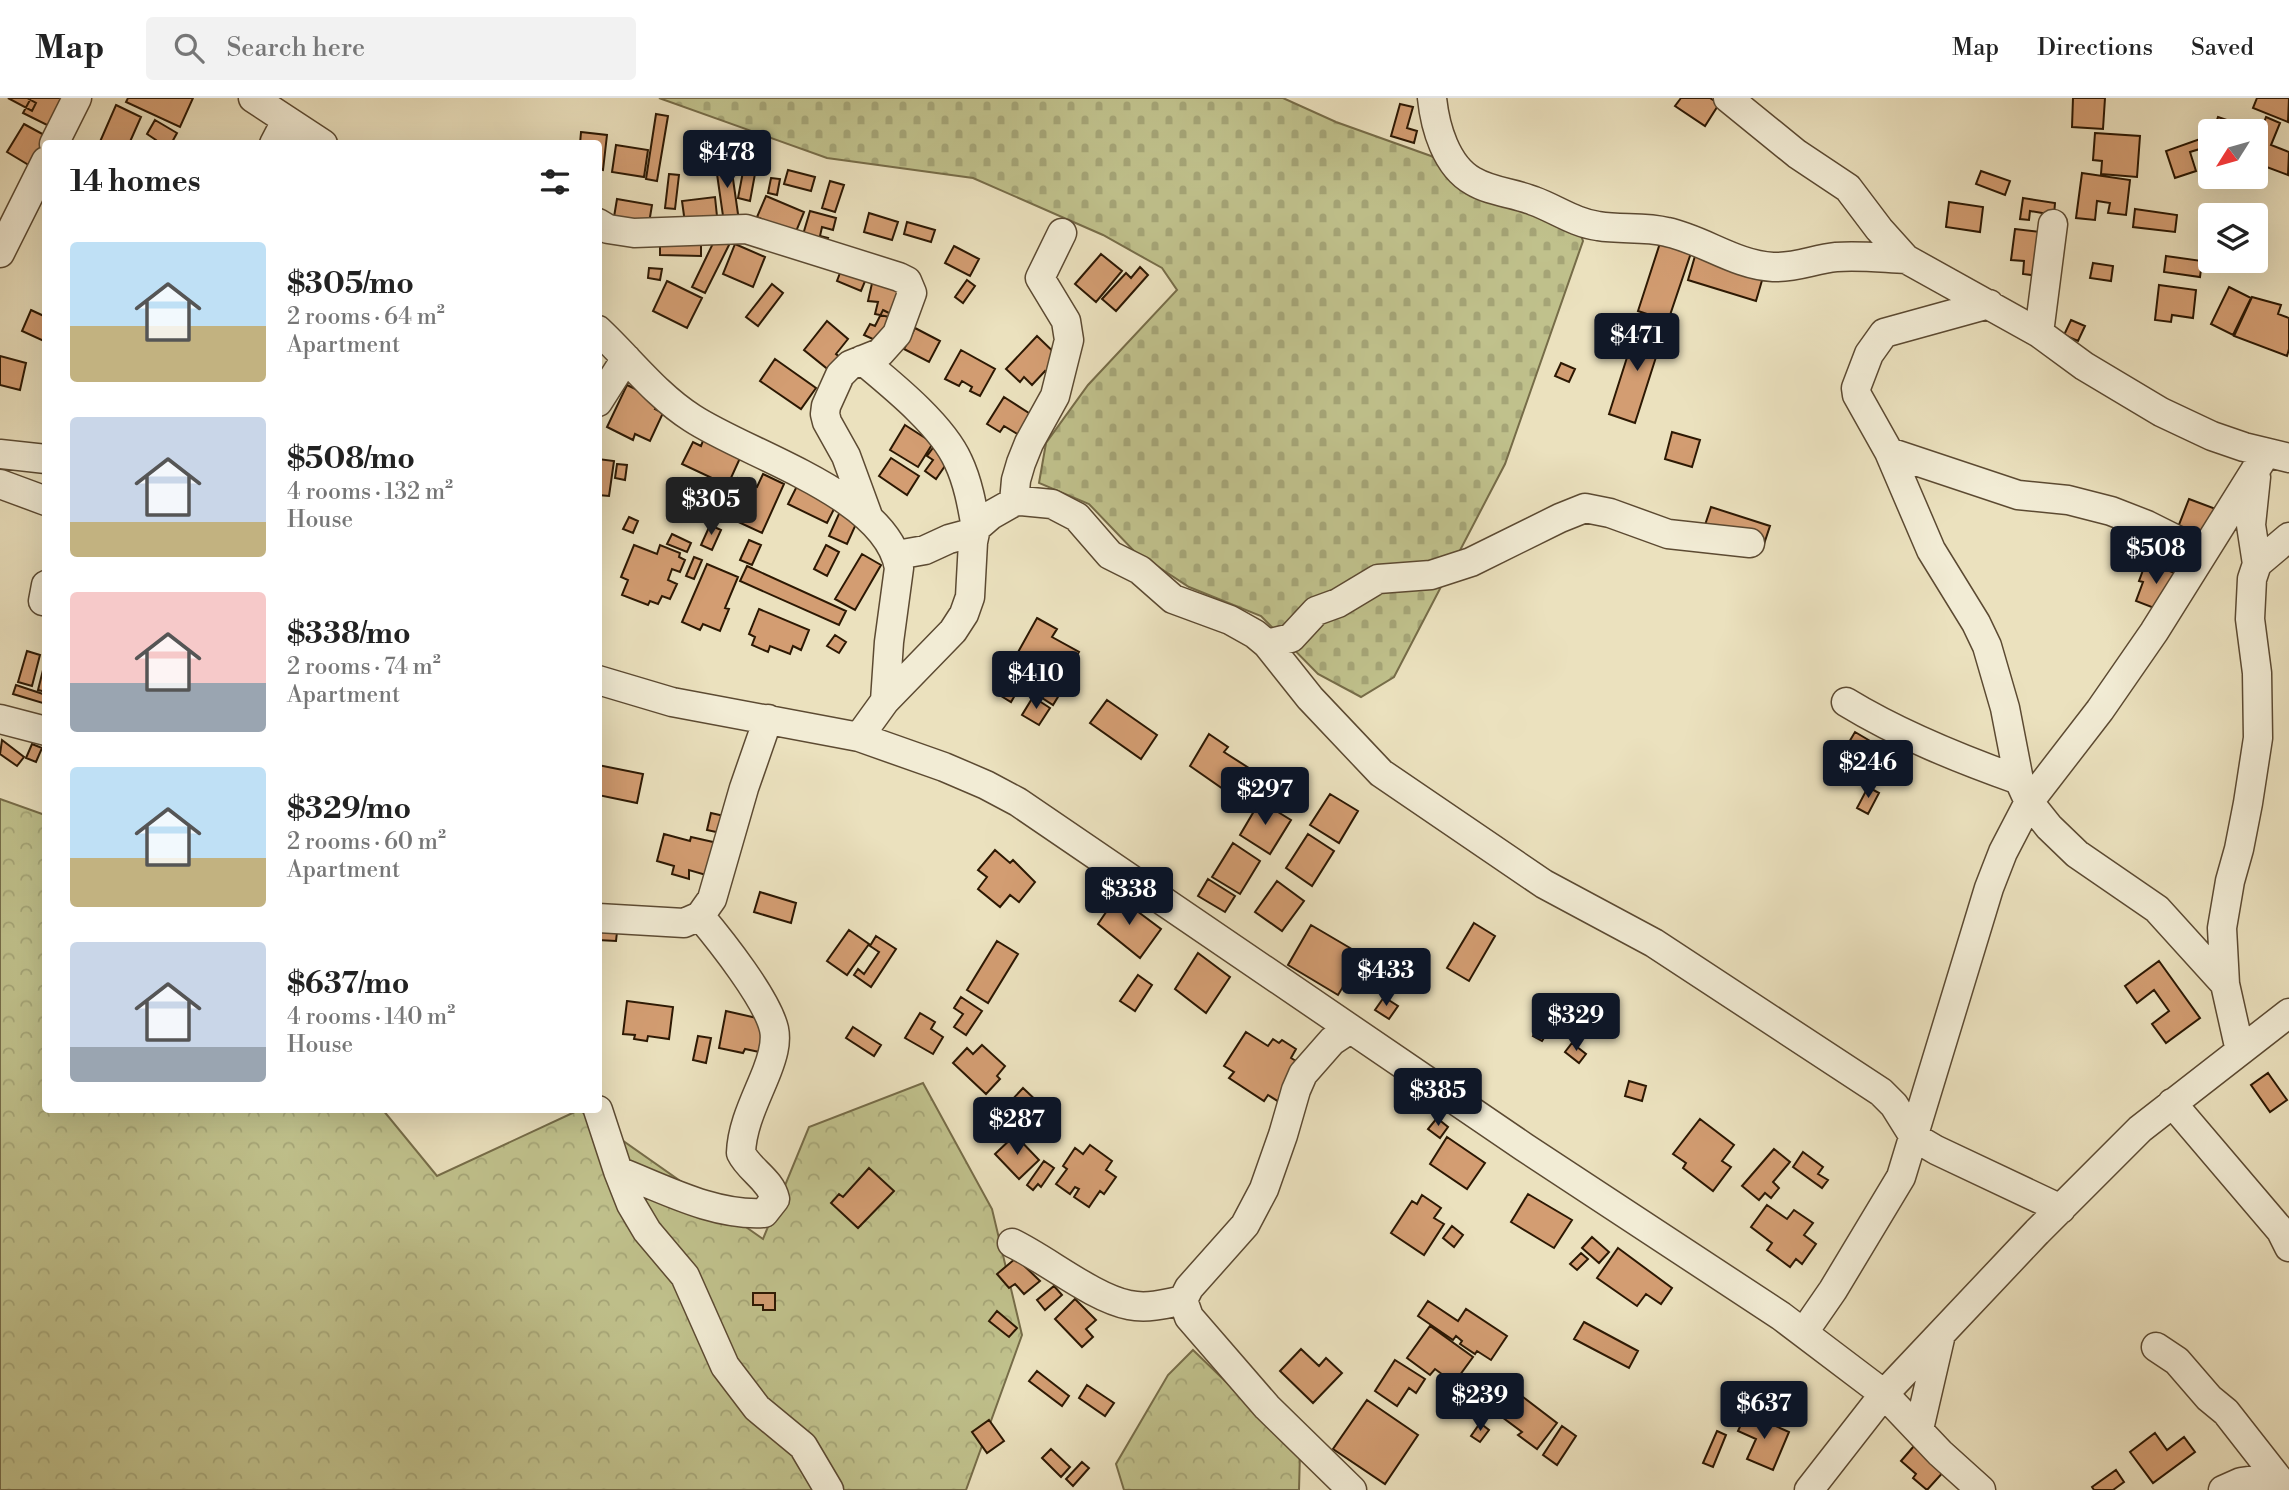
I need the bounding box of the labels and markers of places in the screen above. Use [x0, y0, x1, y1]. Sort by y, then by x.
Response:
pin: $478 [686, 130, 768, 190]
pin: $471 [1596, 314, 1678, 373]
pin: $305 [670, 478, 752, 537]
pin: $508 [2115, 526, 2197, 586]
pin: $410 [995, 652, 1077, 711]
pin: $246 [1827, 740, 1909, 800]
pin: $297 [1224, 768, 1306, 827]
pin: $338 [1088, 868, 1170, 927]
pin: $433 [1345, 948, 1427, 1008]
pin: $329 [1535, 993, 1617, 1053]
pin: $385 [1397, 1068, 1479, 1128]
pin: $287 [976, 1098, 1058, 1157]
pin: $239 [1439, 1374, 1521, 1433]
pin: $637 [1723, 1382, 1805, 1441]

